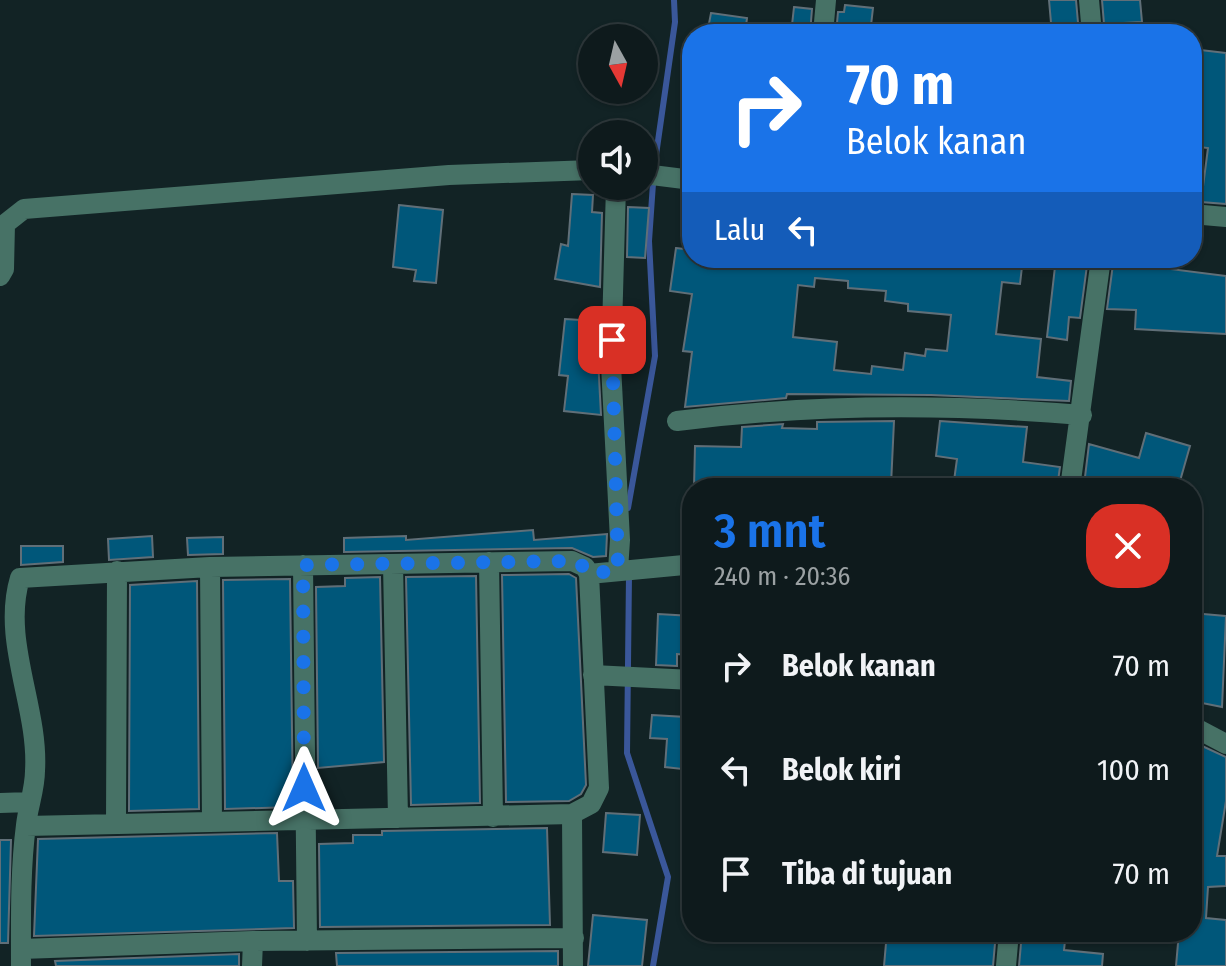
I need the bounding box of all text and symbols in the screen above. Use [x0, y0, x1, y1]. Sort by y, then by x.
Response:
north arrow [578, 24, 658, 104]
map controls [578, 24, 658, 200]
text: 70 m [846, 52, 954, 119]
icon: right [714, 56, 818, 160]
button: sound [578, 120, 658, 200]
text: Belok kanan [846, 120, 1026, 164]
icon: left [781, 208, 825, 252]
text: Lalu [714, 212, 765, 248]
pin [578, 306, 646, 374]
icon: arrive [590, 318, 634, 362]
text: 3 mnt [714, 502, 825, 560]
button: close [1086, 504, 1170, 588]
text: 240 m · 20:36 [714, 561, 850, 592]
icon: right [714, 644, 758, 688]
text: Belok kanan [782, 648, 936, 684]
text: 70 m [1112, 648, 1170, 684]
position arrow [262, 746, 346, 830]
icon: left [714, 748, 758, 792]
text: Belok kiri [782, 752, 901, 788]
text: 100 m [1097, 752, 1170, 788]
icon: arrive [714, 852, 758, 896]
text: Tiba di tujuan [782, 856, 952, 892]
text: 70 m [1112, 856, 1170, 892]

